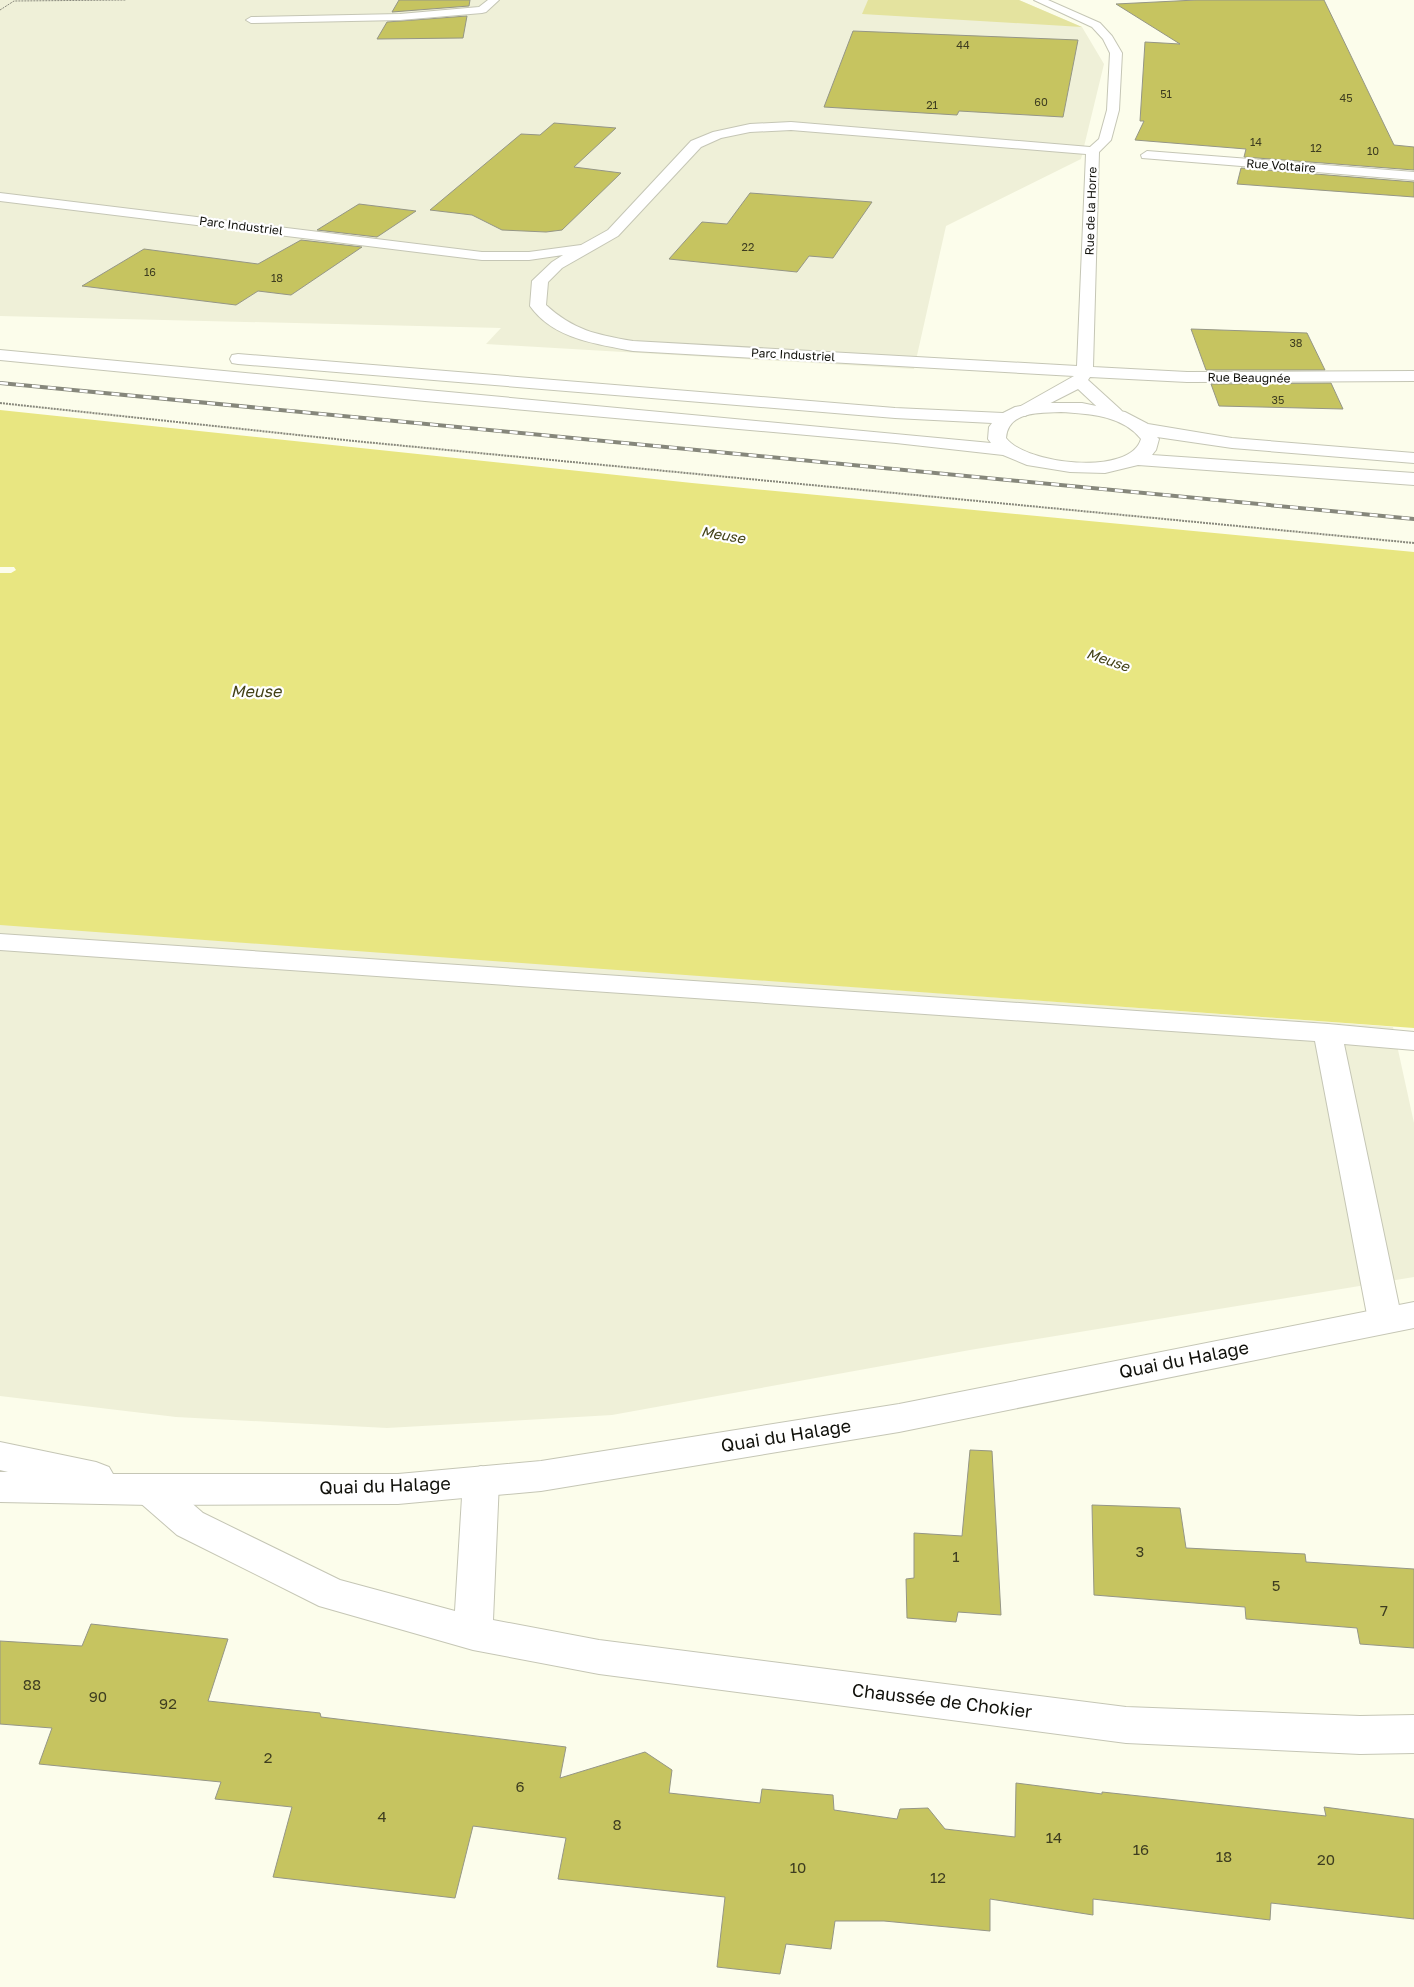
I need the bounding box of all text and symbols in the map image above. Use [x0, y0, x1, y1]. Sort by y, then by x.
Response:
house number: 44 [956, 38, 970, 51]
house number: 51 [1160, 87, 1172, 100]
house number: 45 [1339, 91, 1353, 104]
house number: 60 [1034, 95, 1048, 108]
house number: 21 [926, 98, 938, 111]
house number: 14 [1250, 135, 1262, 148]
house number: 12 [1310, 141, 1322, 154]
house number: 10 [1367, 144, 1379, 157]
street label: Rue Voltaire [1246, 156, 1316, 175]
street label: Rue de la Horre [1081, 166, 1100, 256]
street label: Parc Industriel [198, 213, 284, 238]
house number: 22 [742, 240, 754, 253]
house number: 16 [144, 265, 156, 278]
house number: 18 [271, 271, 283, 284]
house number: 38 [1289, 336, 1303, 349]
street label: Parc Industriel [751, 345, 836, 364]
street label: Rue Beaugnée [1207, 369, 1291, 386]
house number: 35 [1272, 393, 1284, 406]
water label: Meuse [700, 522, 747, 547]
water label: Meuse [1085, 644, 1133, 675]
water label: Meuse [231, 681, 283, 701]
street label: Quai du Halage [1117, 1336, 1250, 1382]
street label: Quai du Halage [719, 1414, 852, 1456]
street label: Quai du Halage [319, 1472, 451, 1498]
house number: 3 [1136, 1542, 1144, 1560]
house number: 1 [952, 1547, 960, 1565]
house number: 5 [1272, 1576, 1280, 1594]
house number: 7 [1380, 1601, 1388, 1619]
house number: 88 [23, 1675, 41, 1693]
street label: Chaussée de Chokier [851, 1678, 1033, 1722]
house number: 90 [89, 1687, 107, 1705]
house number: 92 [159, 1694, 177, 1712]
house number: 2 [264, 1748, 272, 1766]
house number: 6 [515, 1777, 525, 1795]
house number: 4 [377, 1807, 387, 1825]
house number: 8 [612, 1815, 622, 1833]
house number: 14 [1046, 1828, 1062, 1846]
house number: 16 [1133, 1840, 1149, 1858]
house number: 18 [1216, 1847, 1232, 1865]
house number: 20 [1317, 1850, 1335, 1868]
house number: 10 [790, 1858, 806, 1876]
house number: 12 [930, 1868, 946, 1886]

